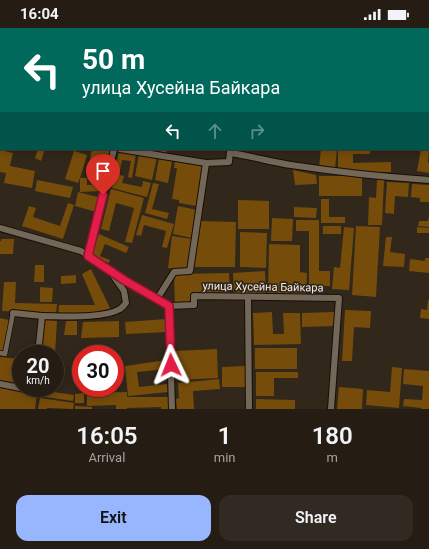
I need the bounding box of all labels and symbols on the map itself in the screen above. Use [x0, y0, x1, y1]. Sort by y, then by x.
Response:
pin [86, 154, 120, 195]
street label: улица Хусейна Байкара [202, 279, 324, 295]
position arrow [150, 344, 192, 386]
speed limit sign: 30 [72, 345, 124, 397]

